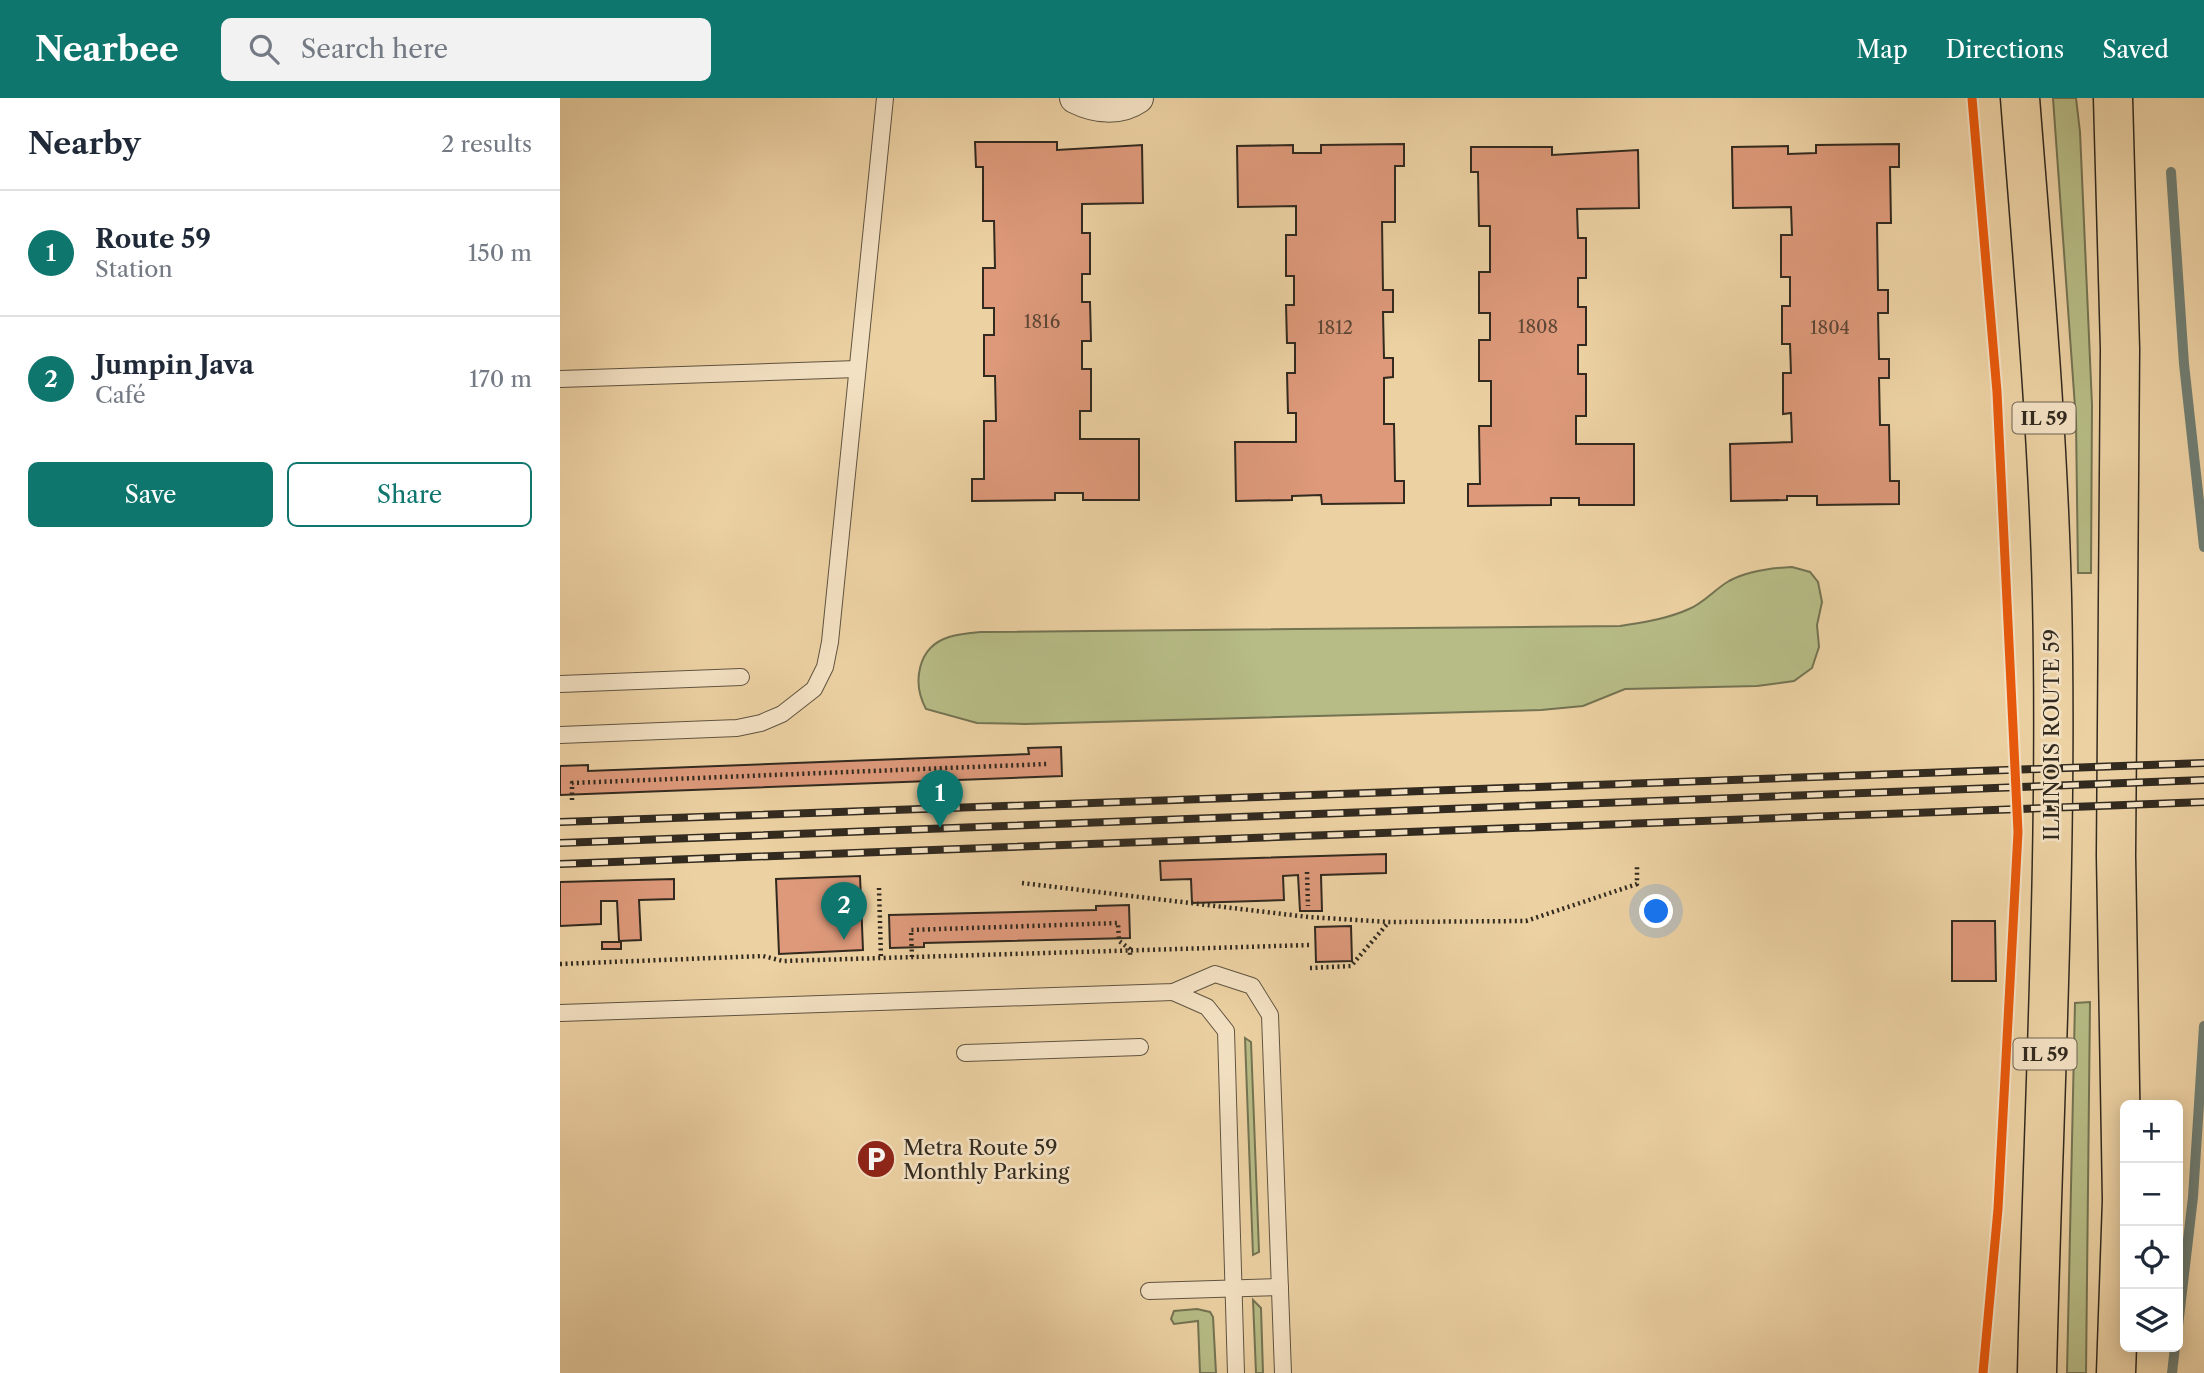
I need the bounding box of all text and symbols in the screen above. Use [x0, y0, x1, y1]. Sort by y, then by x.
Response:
search box [221, 18, 711, 81]
text: Nearbee [35, 29, 179, 70]
icon: search [245, 30, 283, 68]
text: Search here [301, 33, 448, 65]
text: Map [1856, 35, 1908, 64]
text: Directions [1946, 35, 2064, 64]
text: Saved [2102, 35, 2169, 64]
text: Nearby [28, 125, 141, 162]
text: 2 results [441, 130, 532, 158]
text: Route 59 [95, 223, 211, 255]
text: 1 [46, 239, 56, 267]
text: 150 m [468, 239, 532, 267]
text: Station [95, 255, 173, 283]
house number: 1816 [1024, 311, 1060, 333]
house number: 1808 [1518, 316, 1558, 338]
house number: 1812 [1317, 317, 1353, 339]
house number: 1804 [1810, 317, 1850, 339]
text: Jumpin Java [95, 349, 254, 381]
text: 2 [44, 365, 58, 393]
text: 170 m [469, 365, 532, 393]
text: Café [95, 381, 146, 409]
road number: IL 59 [2012, 402, 2076, 434]
button: Save [28, 462, 273, 527]
button: Share [287, 462, 532, 527]
street label: ILLINOIS ROUTE 59 [2039, 629, 2064, 841]
pin: 1 [917, 770, 963, 828]
pin: 2 [821, 882, 867, 940]
your location [1639, 894, 1673, 928]
road number: IL 59 [2014, 1038, 2076, 1070]
map controls [2120, 1100, 2183, 1352]
button: + [2120, 1100, 2183, 1163]
place label: Metra Route 59 Monthly Parking [903, 1135, 1070, 1184]
parking icon: Metra Route 59 Monthly Parking [855, 1138, 897, 1180]
button: − [2120, 1163, 2183, 1226]
button: locate [2120, 1226, 2183, 1289]
button: layers [2120, 1289, 2183, 1352]

